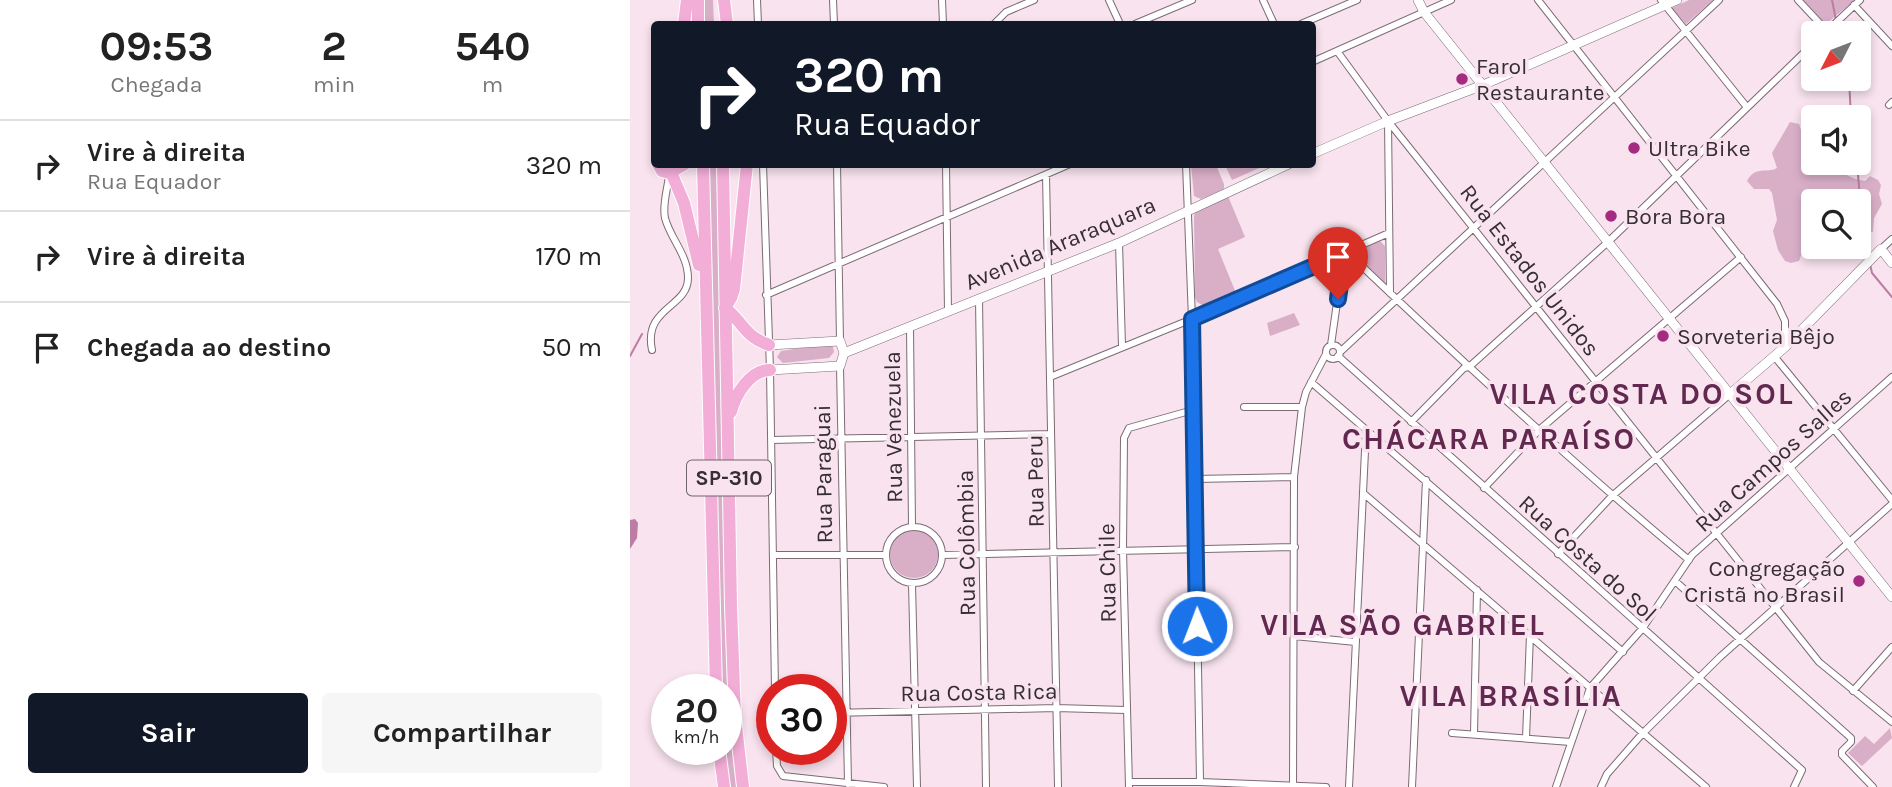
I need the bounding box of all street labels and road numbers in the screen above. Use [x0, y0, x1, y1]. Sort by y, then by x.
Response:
street label: Rua Estados Unidos [1454, 179, 1605, 361]
street label: Avenida Araraquara [961, 191, 1160, 296]
street label: Rua Venezuela [879, 351, 908, 503]
street label: Rua Campos Salles [1689, 383, 1857, 538]
street label: Rua Paraguai [809, 404, 838, 544]
street label: Rua Peru [1021, 434, 1050, 528]
road number: SP-310 [687, 461, 771, 496]
street label: Rua Colômbia [952, 470, 981, 616]
street label: Rua Costa do Sol [1513, 489, 1662, 627]
street label: Rua Chile [1093, 523, 1122, 623]
street label: Rua Costa Rica [900, 678, 1058, 707]

